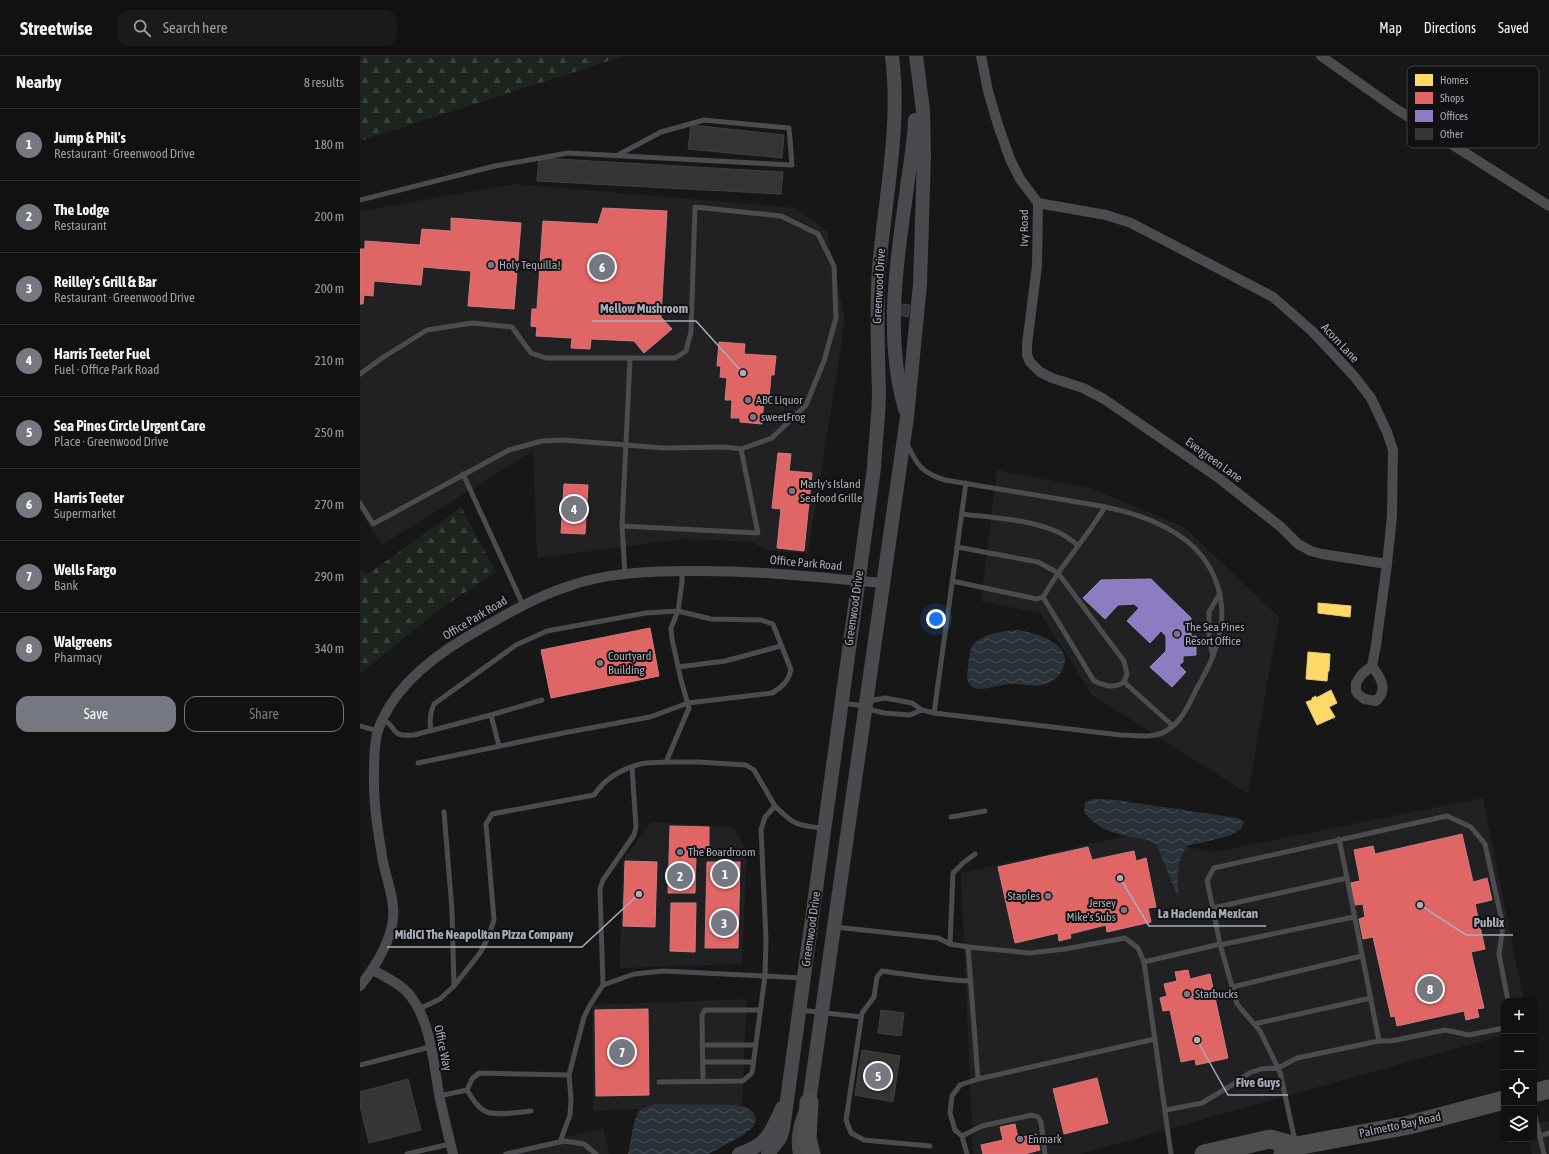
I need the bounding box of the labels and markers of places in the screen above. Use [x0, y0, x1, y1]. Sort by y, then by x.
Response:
pin: 6 [589, 252, 615, 282]
place label: Holy Tequilla! [499, 258, 560, 272]
marker: Holy Tequilla! [486, 260, 496, 270]
callout: Mellow Mushroom [592, 296, 696, 321]
place label: ABC Liquor [756, 393, 803, 407]
marker: ABC Liquor [743, 395, 753, 405]
place label: sweetFrog [761, 410, 806, 424]
marker: sweetFrog [748, 412, 758, 422]
place label: Marly's Island Seafood Grille [800, 477, 862, 505]
marker: Marly's Island Seafood Grille [787, 486, 797, 496]
pin: 4 [561, 494, 587, 524]
place label: The Sea Pines Resort Office [1185, 620, 1245, 648]
marker: The Sea Pines Resort Office [1172, 629, 1182, 639]
place label: Courtyard Building [608, 649, 651, 677]
marker: Courtyard Building [595, 658, 605, 668]
place label: The Boardroom [688, 845, 756, 859]
marker: The Boardroom [675, 847, 685, 857]
pin: 1 [712, 859, 738, 889]
pin: 2 [667, 861, 693, 891]
place label: Staples [1007, 889, 1040, 903]
marker: Staples [1043, 891, 1053, 901]
place label: Jersey Mike's Subs [1066, 896, 1116, 924]
callout: La Hacienda Mexican [1149, 901, 1266, 926]
marker: Jersey Mike's Subs [1119, 905, 1129, 915]
pin: 3 [711, 908, 737, 938]
callout: Publix [1466, 910, 1513, 935]
callout: MidiCi The Neapolitan Pizza Company [387, 922, 582, 947]
pin: 8 [1417, 974, 1443, 1004]
place label: Starbucks [1195, 987, 1238, 1001]
marker: Starbucks [1182, 989, 1192, 999]
pin: 7 [609, 1037, 635, 1067]
pin: 5 [865, 1061, 891, 1091]
callout: Five Guys [1228, 1070, 1288, 1095]
place label: Enmark [1028, 1132, 1063, 1146]
marker: Enmark [1015, 1134, 1025, 1144]

